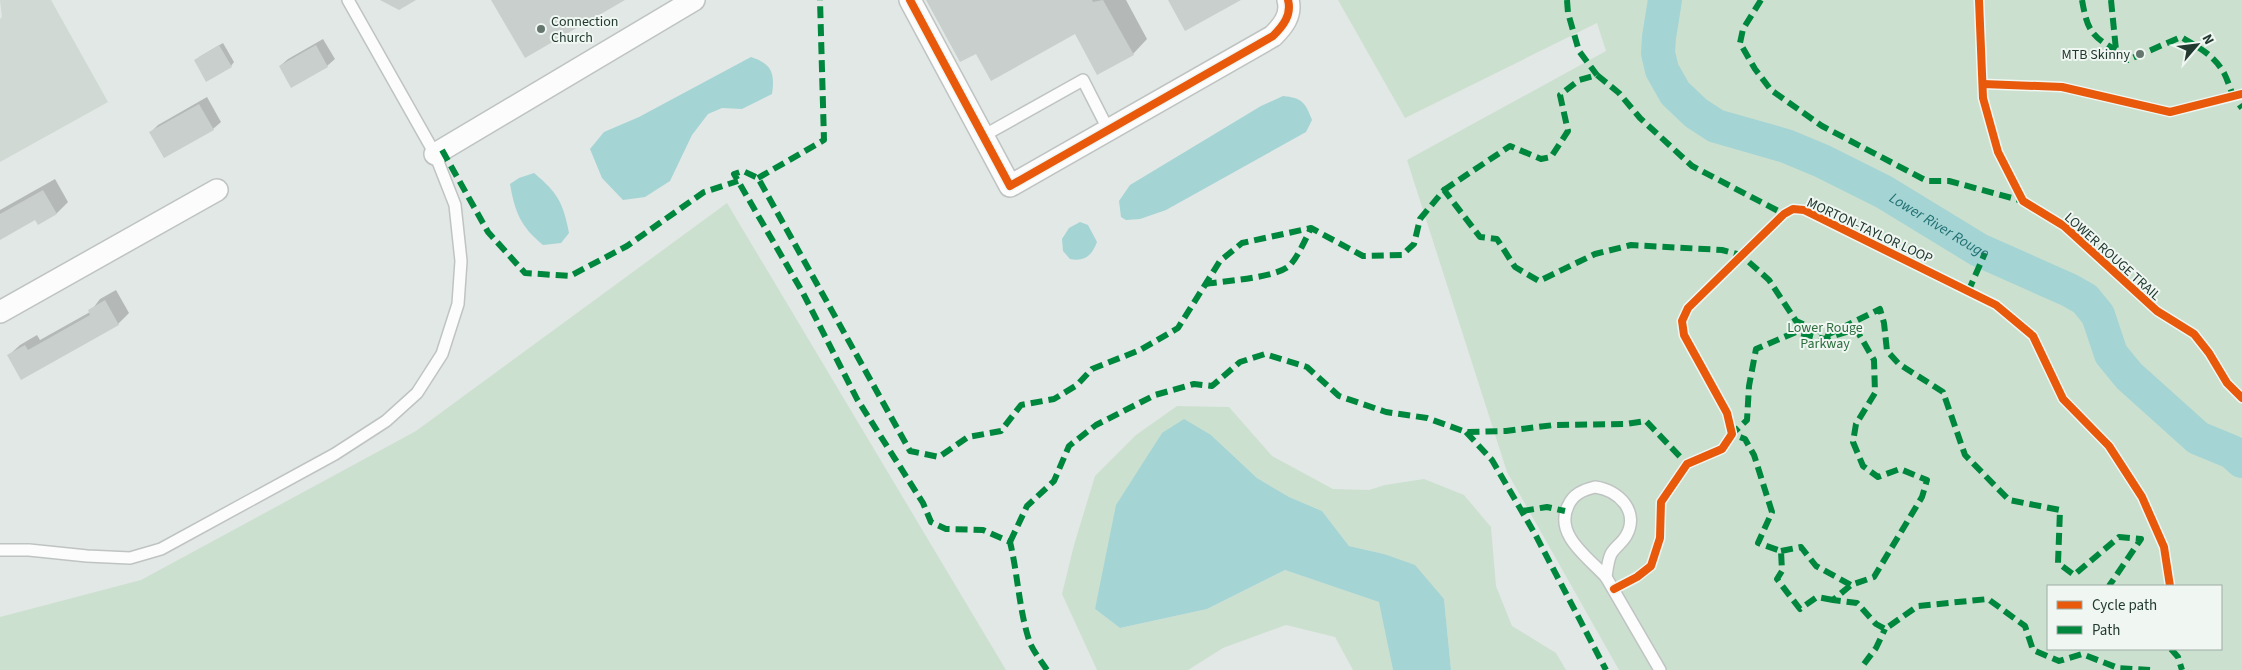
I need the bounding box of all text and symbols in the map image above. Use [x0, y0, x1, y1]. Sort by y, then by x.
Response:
place label: Connection Church [551, 12, 619, 48]
north arrow [2172, 20, 2222, 70]
marker: Connection Church [535, 23, 547, 35]
text: N [2197, 31, 2219, 48]
place label: MTB Skinny [2062, 45, 2130, 65]
marker: MTB Skinny [2134, 48, 2146, 60]
water label: Lower River Rouge [1885, 188, 1992, 264]
street label: MORTON-TAYLOR LOOP [1803, 193, 1936, 269]
street label: LOWER ROUGE TRAIL [2060, 208, 2165, 306]
park label: Lower Rouge Parkway [1787, 318, 1863, 354]
legend [2047, 585, 2222, 650]
text: Cycle path [2092, 595, 2157, 616]
text: Path [2092, 620, 2120, 641]

